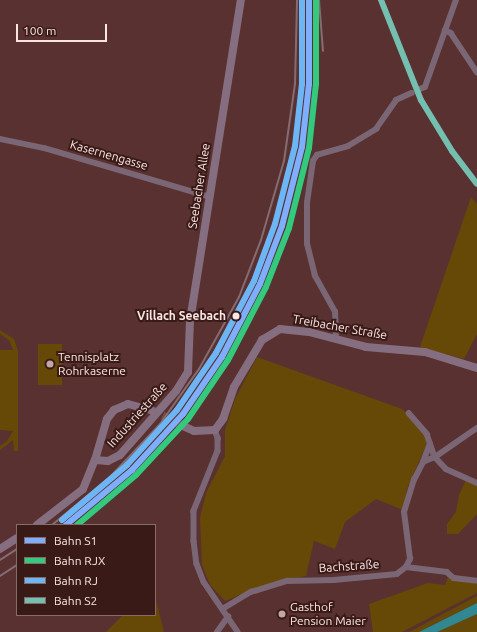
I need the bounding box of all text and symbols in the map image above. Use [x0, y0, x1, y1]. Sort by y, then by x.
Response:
scale bar [18, 16, 109, 42]
text: 100 m [23, 24, 56, 37]
street label: Kasernengasse [68, 137, 150, 173]
street label: Seebacher Allee [185, 142, 213, 230]
place label: Villach Seebach [137, 309, 226, 323]
marker: Villach Seebach [229, 309, 243, 323]
street label: Treibacher Straße [292, 312, 388, 342]
place label: Tennisplatz Rohrkaserne [58, 350, 126, 378]
marker: Tennisplatz Rohrkaserne [45, 359, 55, 369]
street label: Industriestraße [104, 380, 170, 450]
legend [16, 524, 156, 616]
text: Bahn S1 [54, 534, 97, 547]
text: Bahn RJX [54, 554, 105, 567]
street label: Bachstraße [318, 557, 380, 575]
text: Bahn RJ [54, 574, 98, 587]
text: Bahn S2 [54, 594, 97, 607]
place label: Gasthof Pension Maier [290, 600, 366, 628]
marker: Gasthof Pension Maier [277, 609, 287, 619]

